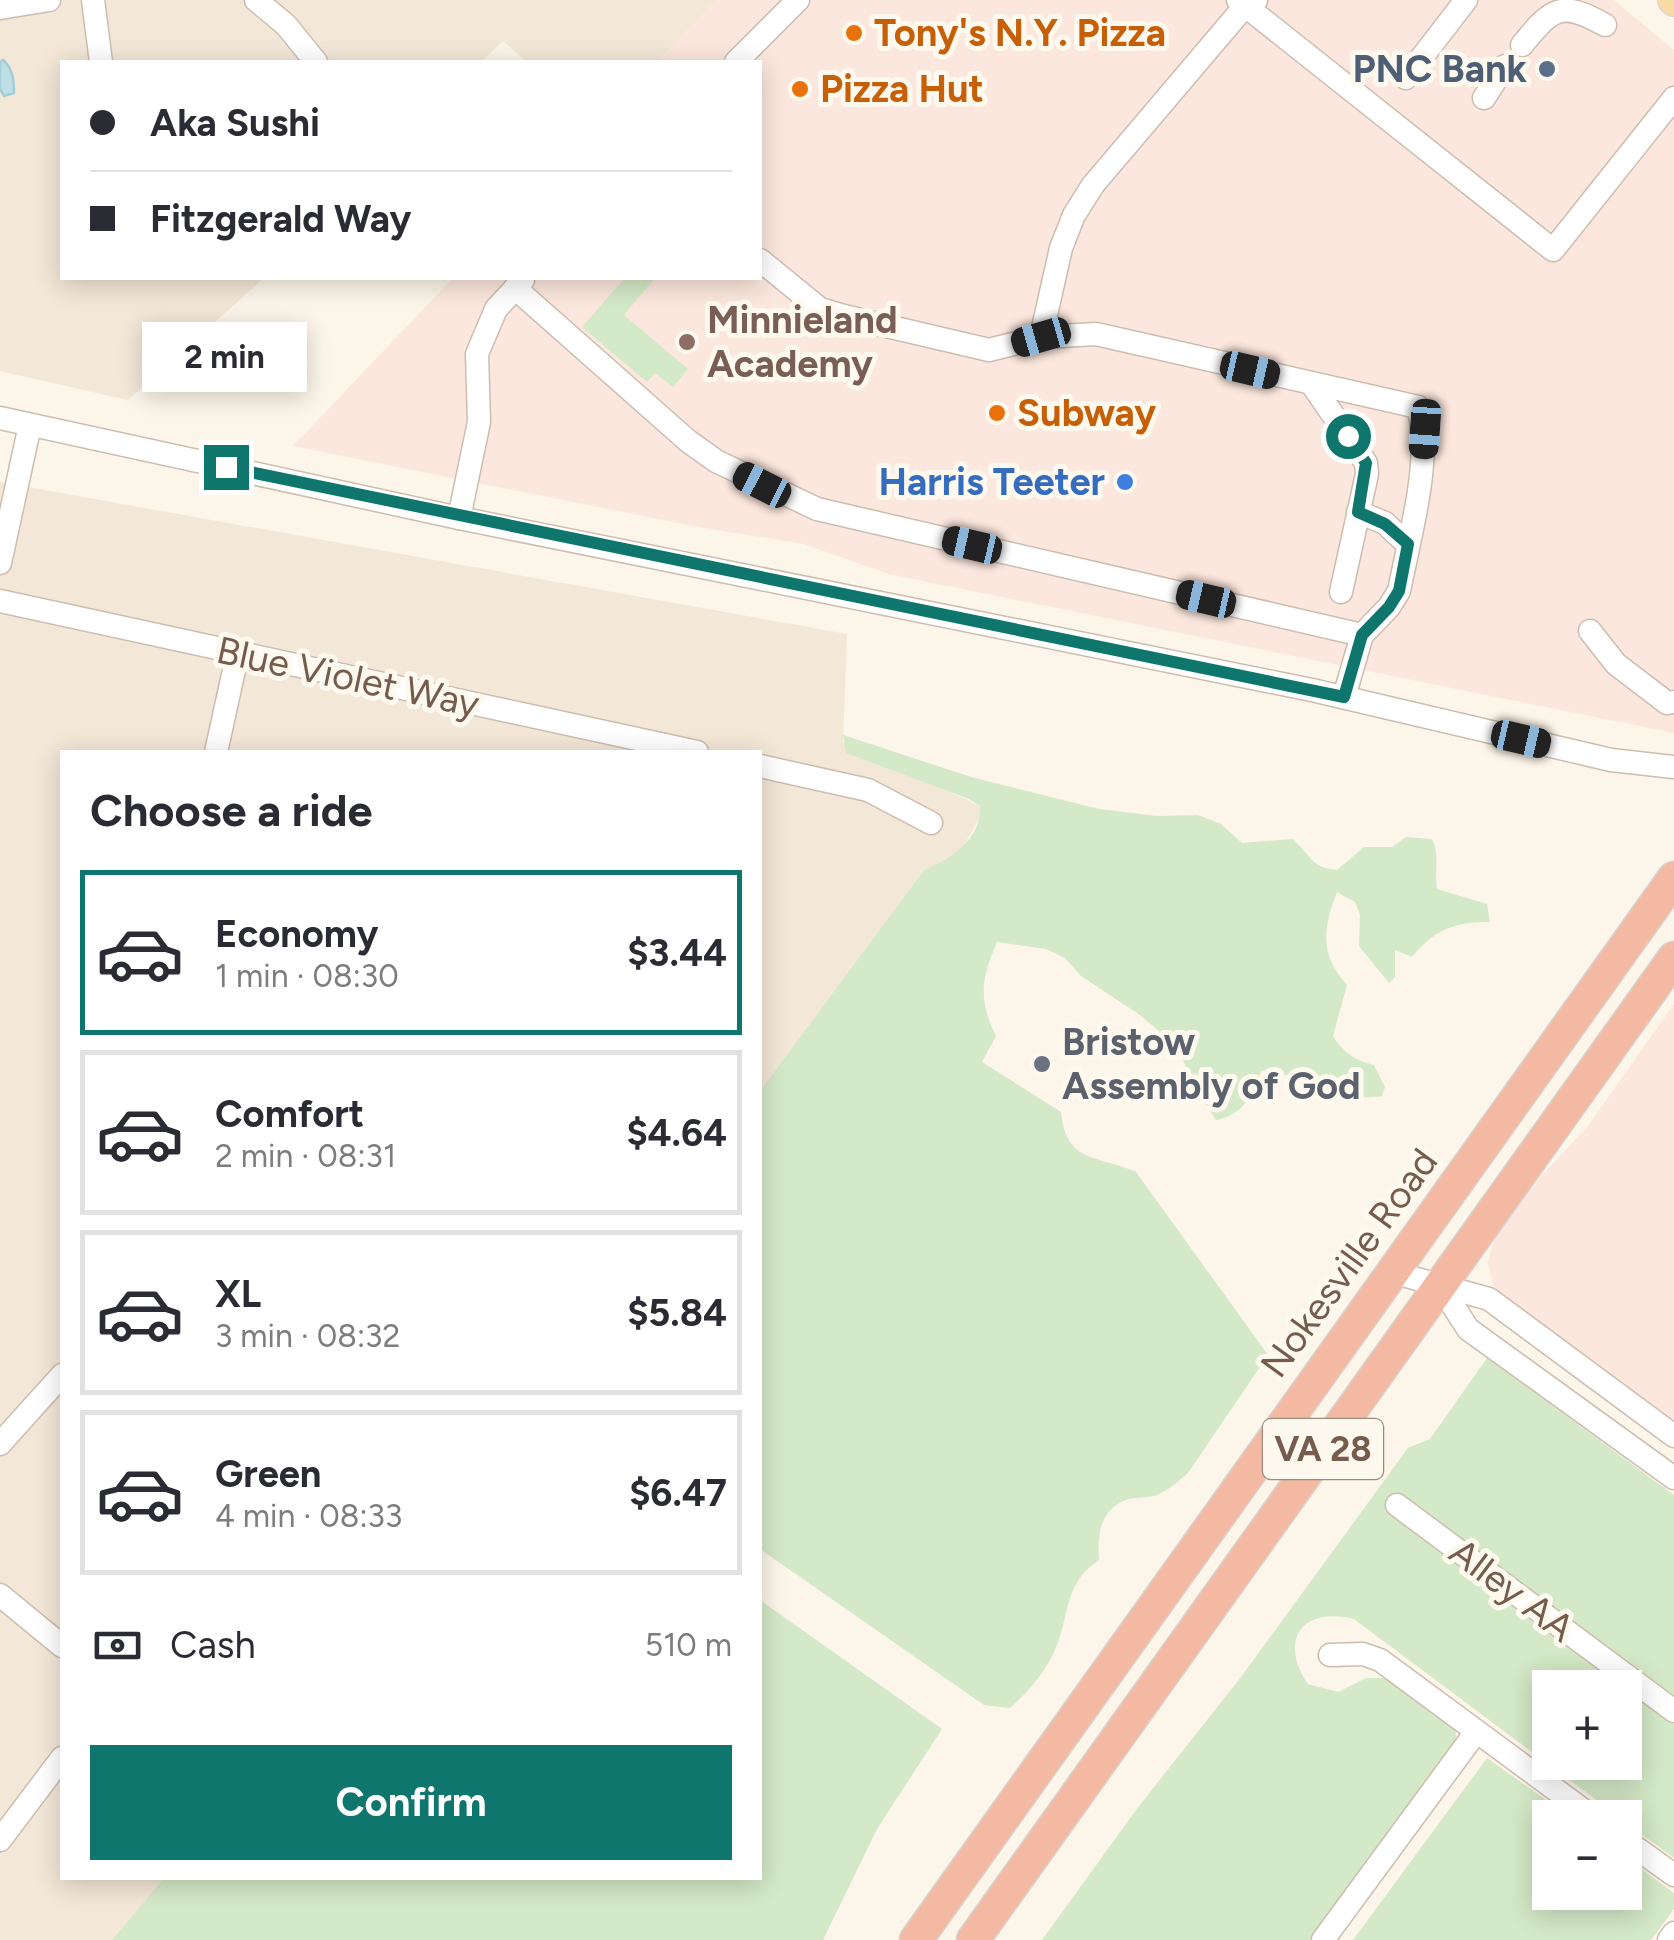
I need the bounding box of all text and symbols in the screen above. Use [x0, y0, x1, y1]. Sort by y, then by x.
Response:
place label: Tony's N.Y. Pizza [874, 10, 1166, 56]
marker: Tony's N.Y. Pizza [843, 22, 865, 44]
place label: PNC Bank [1353, 46, 1528, 92]
marker: PNC Bank [1536, 58, 1558, 80]
place label: Pizza Hut [820, 66, 984, 112]
marker: Pizza Hut [789, 78, 811, 100]
text: Aka Sushi [150, 100, 320, 146]
text: Fitzgerald Way [150, 196, 411, 242]
place label: Minnieland Academy [707, 297, 898, 387]
car [1008, 314, 1074, 360]
callout: 2 min [144, 322, 308, 392]
marker: Minnieland Academy [676, 331, 698, 353]
text: 2 min [184, 338, 265, 376]
car [1217, 349, 1283, 391]
place label: Subway [1017, 390, 1156, 436]
car [1408, 398, 1442, 460]
marker: Subway [986, 402, 1008, 424]
route start [1326, 414, 1371, 459]
route end [204, 445, 249, 490]
car [728, 458, 796, 512]
place label: Harris Teeter [879, 459, 1105, 505]
marker: Harris Teeter [1114, 471, 1136, 493]
car [939, 524, 1005, 566]
car [1173, 578, 1239, 620]
street label: Blue Violet Way [213, 627, 483, 727]
car [1488, 718, 1554, 760]
text: Choose a ride [90, 783, 372, 837]
icon: car [95, 908, 185, 998]
text: Economy [215, 911, 378, 957]
text: $3.44 [627, 930, 727, 976]
text: 1 min · 08:30 [215, 957, 399, 995]
place label: Bristow Assembly of God [1062, 1019, 1361, 1109]
marker: Bristow Assembly of God [1031, 1053, 1053, 1075]
icon: car [95, 1088, 185, 1178]
text: Comfort [215, 1091, 364, 1137]
text: $4.64 [626, 1110, 727, 1156]
text: 2 min · 08:31 [215, 1137, 396, 1175]
street label: Nokesville Road [1251, 1140, 1447, 1386]
icon: car [95, 1268, 185, 1358]
text: XL [215, 1271, 261, 1317]
text: $5.84 [627, 1290, 727, 1336]
text: 3 min · 08:32 [215, 1317, 400, 1355]
road number: VA 28 [1263, 1419, 1383, 1479]
icon: car [95, 1448, 185, 1538]
text: Green [215, 1451, 321, 1497]
text: $6.47 [629, 1470, 727, 1516]
text: 4 min · 08:33 [215, 1497, 402, 1535]
street label: Alley AA [1441, 1528, 1583, 1652]
icon: cash [90, 1618, 145, 1673]
text: Cash [170, 1622, 256, 1668]
text: 510 m [645, 1626, 732, 1664]
map controls [1532, 1670, 1642, 1910]
button: + [1532, 1670, 1642, 1780]
button: Confirm [90, 1745, 732, 1860]
button: − [1532, 1800, 1642, 1910]

